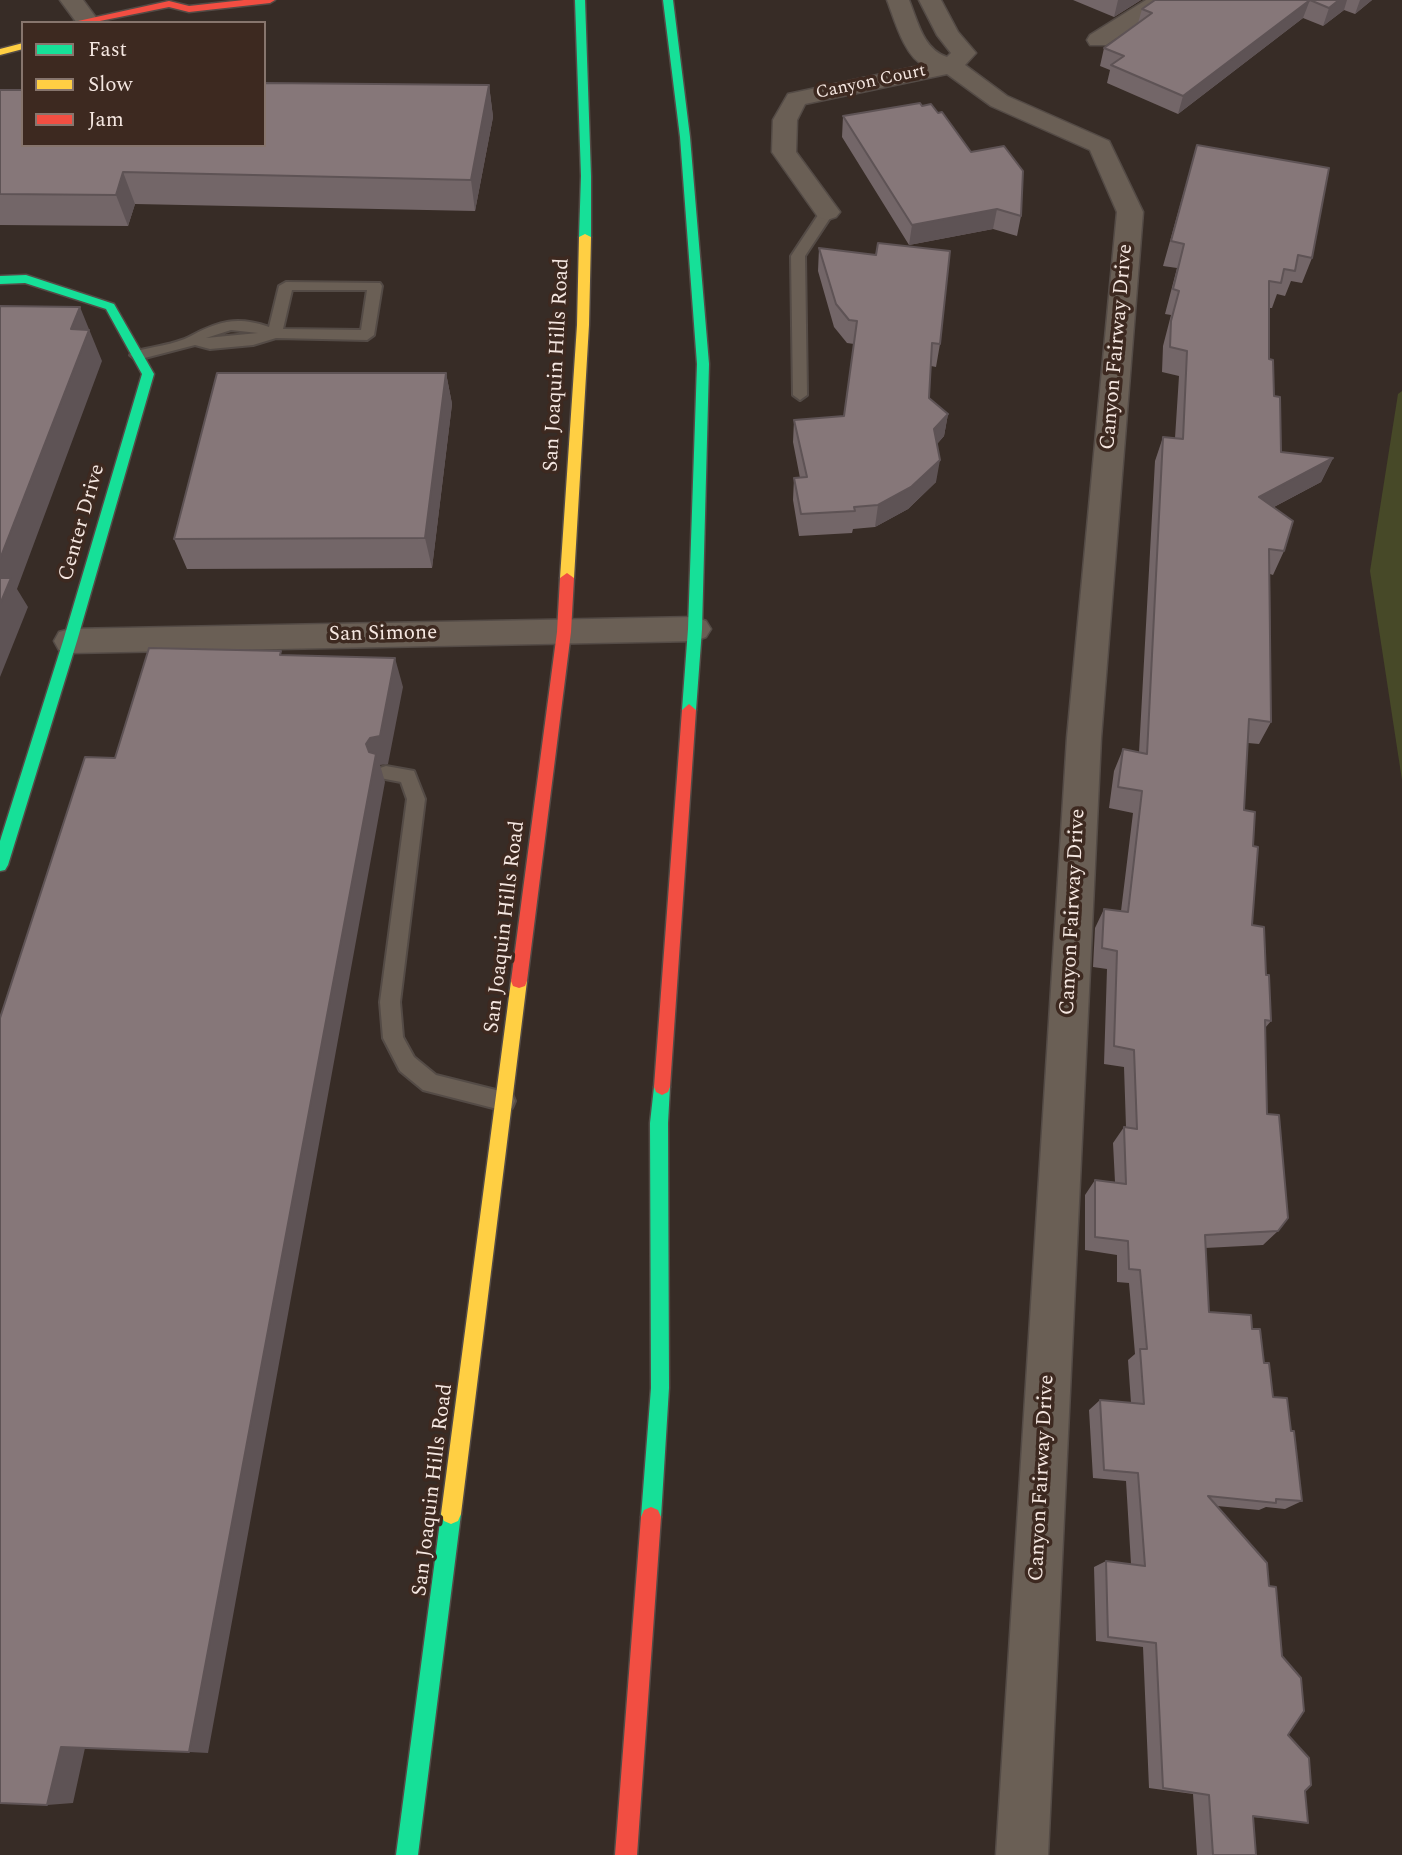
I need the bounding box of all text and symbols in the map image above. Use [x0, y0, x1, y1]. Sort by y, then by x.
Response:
legend [21, 21, 266, 147]
text: Fast [88, 34, 127, 66]
street label: Canyon Court [814, 61, 928, 105]
text: Slow [88, 69, 132, 101]
text: Jam [88, 104, 124, 136]
street label: Canyon Fairway Drive [1096, 243, 1140, 451]
street label: San Joaquin Hills Road [540, 258, 576, 472]
street label: Center Drive [54, 462, 112, 584]
street label: San Simone [328, 621, 438, 649]
street label: Canyon Fairway Drive [1056, 808, 1092, 1016]
street label: San Joaquin Hills Road [480, 819, 532, 1035]
street label: Canyon Fairway Drive [1025, 1374, 1061, 1582]
street label: San Joaquin Hills Road [408, 1382, 460, 1598]

